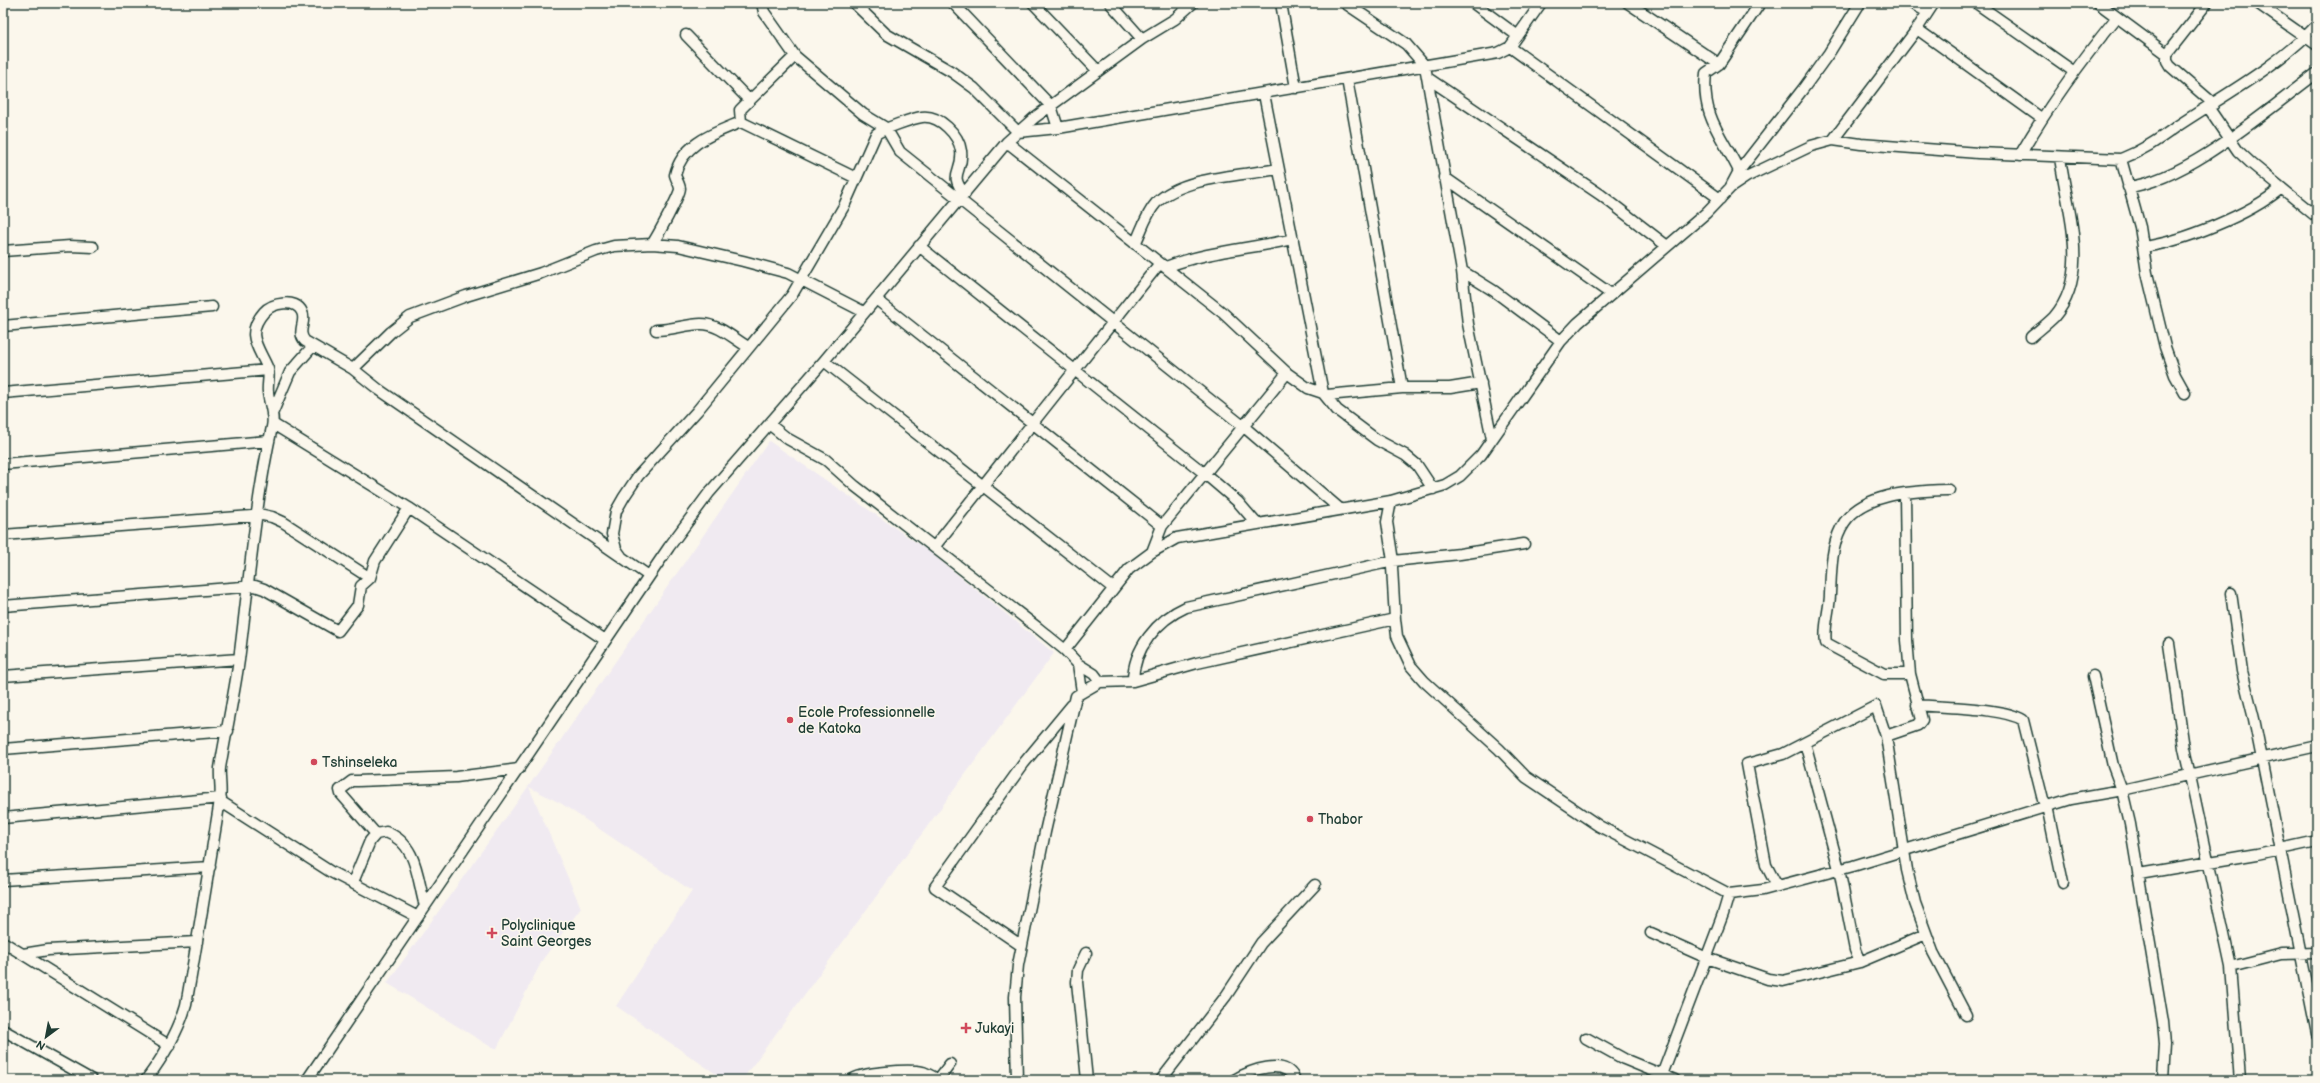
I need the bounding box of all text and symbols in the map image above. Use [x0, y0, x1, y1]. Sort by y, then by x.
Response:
place label: Ecole Professionnelle de Katoka [798, 704, 935, 737]
marker: Ecole Professionnelle de Katoka [785, 715, 795, 725]
place label: Tshinseleka [322, 754, 397, 771]
marker: Tshinseleka [309, 757, 319, 767]
place label: Thabor [1318, 811, 1364, 828]
marker: Thabor [1305, 814, 1315, 824]
place label: Polyclinique Saint Georges [501, 917, 592, 950]
marker: Polyclinique Saint Georges [486, 927, 498, 939]
north arrow [26, 1017, 66, 1057]
place label: Jukayi [975, 1020, 1014, 1037]
marker: Jukayi [960, 1022, 972, 1034]
text: N [34, 1037, 48, 1053]

